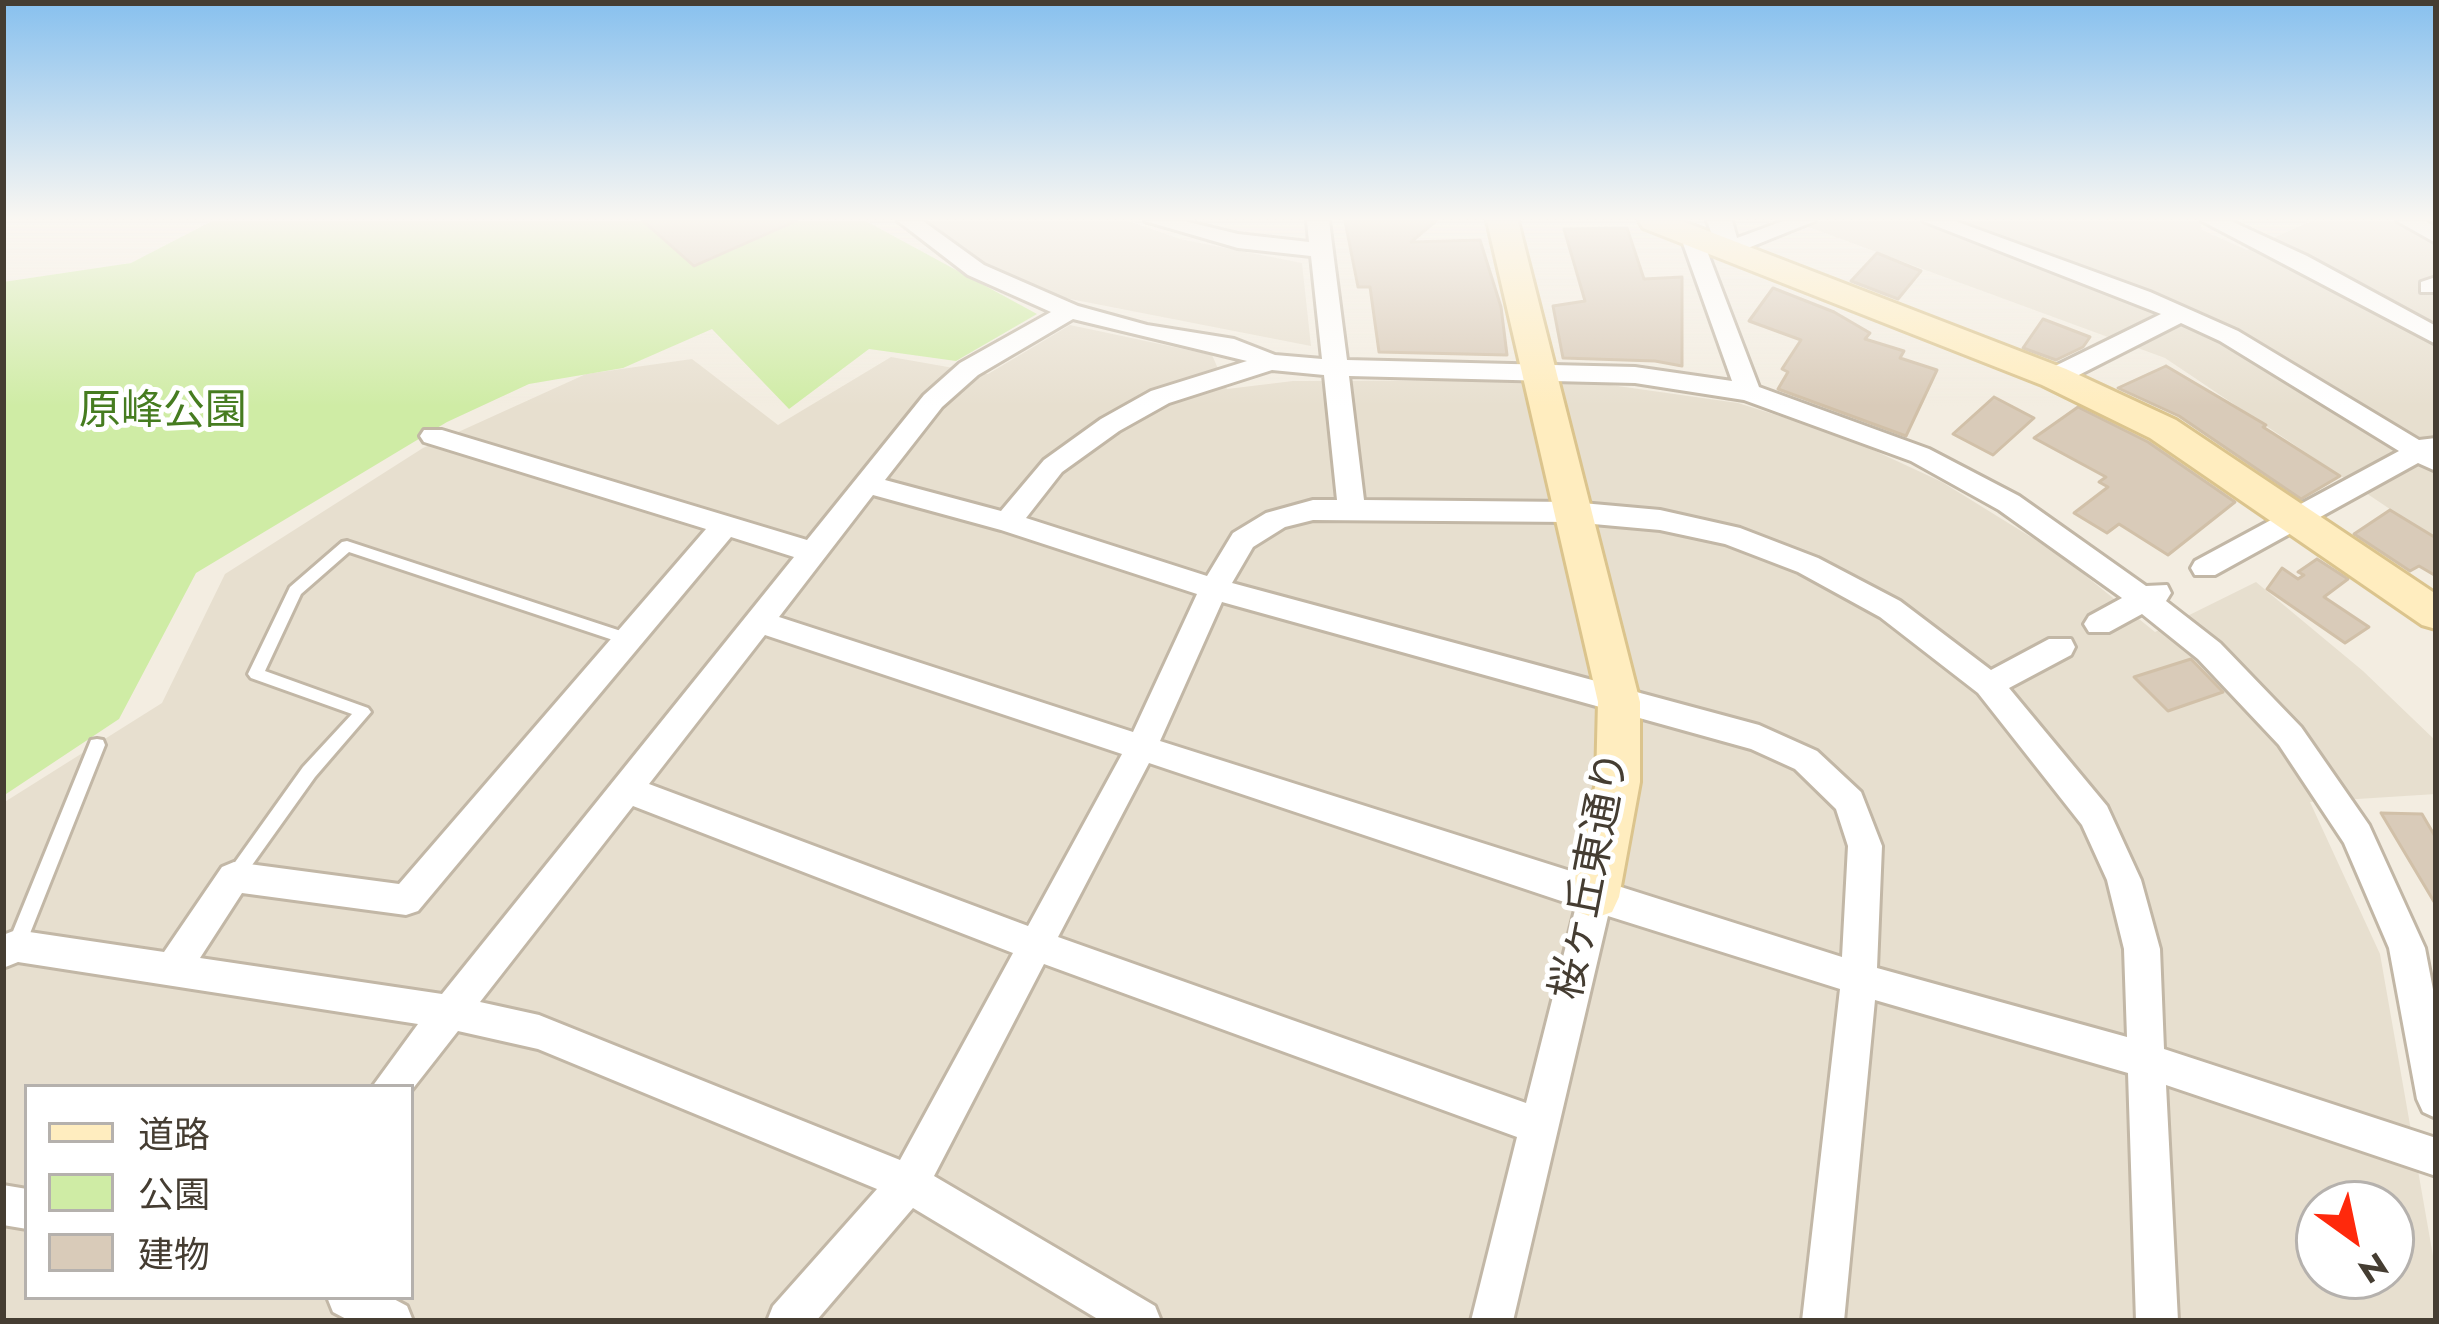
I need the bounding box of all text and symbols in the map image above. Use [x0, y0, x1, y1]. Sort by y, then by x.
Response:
park label: 原峰公園 [79, 389, 247, 439]
street label: 桜ヶ丘東通り [1544, 748, 1642, 1004]
legend [24, 1084, 414, 1300]
text: 道路 [138, 1108, 210, 1160]
text: 公園 [138, 1168, 210, 1220]
north arrow [2295, 1180, 2415, 1300]
text: 建物 [138, 1228, 210, 1280]
text: N [2349, 1241, 2397, 1295]

